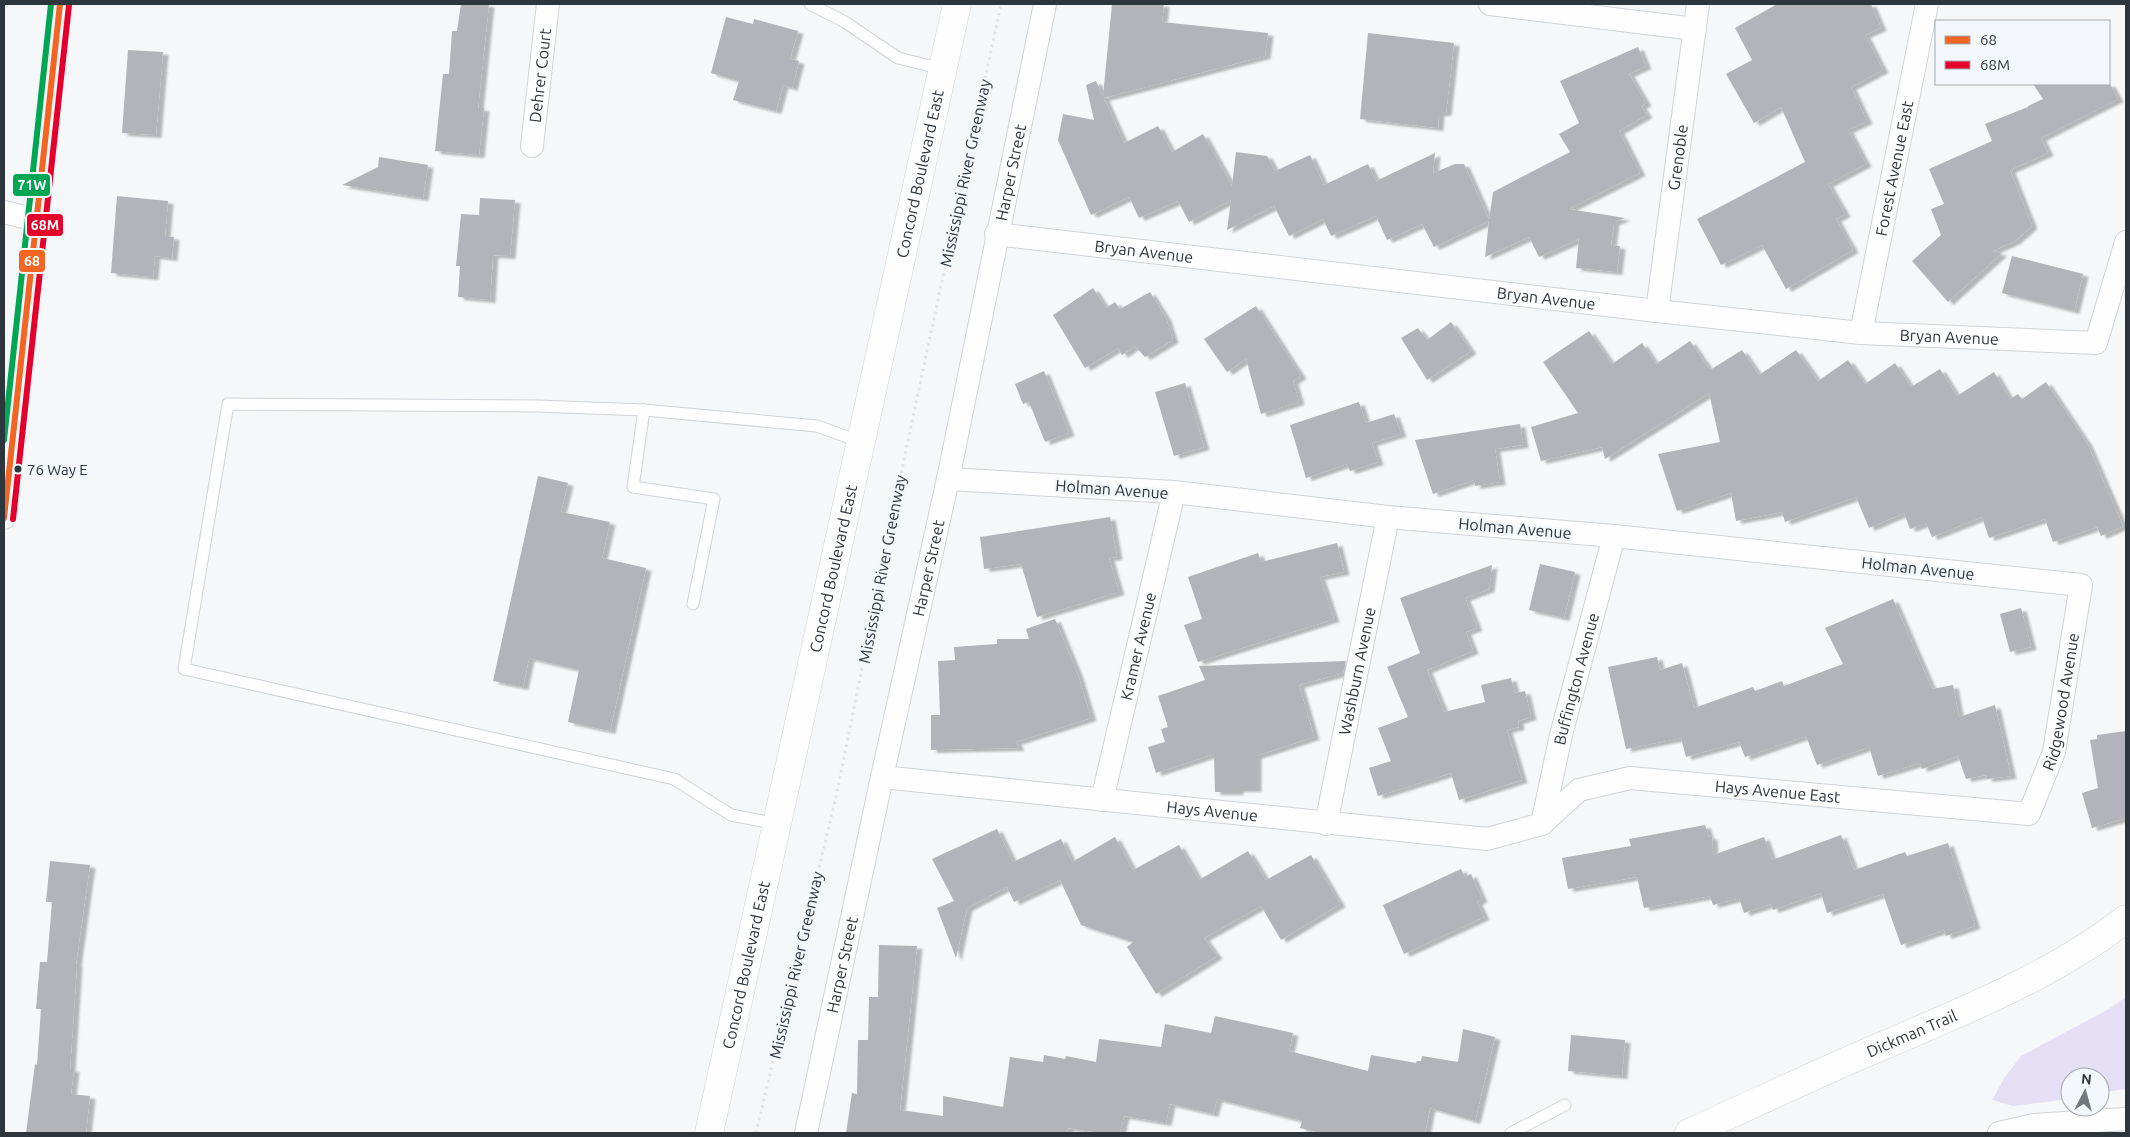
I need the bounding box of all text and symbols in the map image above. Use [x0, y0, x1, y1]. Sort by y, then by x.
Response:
legend [1935, 20, 2110, 85]
street label: Dehrer Court [526, 27, 554, 123]
text: 68 [1980, 31, 1997, 48]
text: 68M [1980, 56, 2010, 73]
street label: Mississippi River Greenway [936, 77, 994, 269]
street label: Concord Boulevard East [892, 87, 947, 260]
street label: Forest Avenue East [1872, 98, 1917, 238]
street label: Harper Street [992, 122, 1029, 222]
street label: Grenoble [1664, 123, 1691, 191]
line badge: 71W [12, 173, 51, 197]
text: 71W [18, 177, 46, 193]
line badge: 68M [26, 213, 64, 237]
text: 68M [31, 217, 59, 233]
street label: Bryan Avenue [1094, 237, 1194, 266]
line badge: 68 [18, 249, 46, 273]
text: 68 [24, 253, 40, 269]
street label: Bryan Avenue [1496, 283, 1597, 313]
street label: Bryan Avenue [1899, 326, 1999, 348]
place label: 76 Way E [27, 461, 88, 478]
marker: 76 Way E [13, 464, 23, 474]
street label: Mississippi River Greenway [855, 473, 909, 665]
street label: Holman Avenue [1055, 476, 1169, 502]
street label: Concord Boulevard East [806, 482, 860, 654]
street label: Holman Avenue [1458, 514, 1572, 542]
street label: Harper Street [909, 518, 948, 618]
street label: Holman Avenue [1861, 553, 1975, 583]
street label: Kramer Avenue [1117, 590, 1159, 702]
street label: Washburn Avenue [1335, 606, 1379, 737]
street label: Buffington Avenue [1550, 611, 1602, 747]
street label: Ridgewood Avenue [2039, 632, 2082, 773]
street label: Hays Avenue East [1714, 777, 1842, 806]
street label: Hays Avenue [1166, 797, 1259, 824]
street label: Mississippi River Greenway [766, 869, 826, 1060]
street label: Concord Boulevard East [719, 879, 773, 1051]
street label: Harper Street [823, 914, 861, 1015]
street label: Dickman Trail [1864, 1006, 1960, 1061]
north arrow [2060, 1067, 2110, 1117]
text: N [2080, 1071, 2092, 1088]

